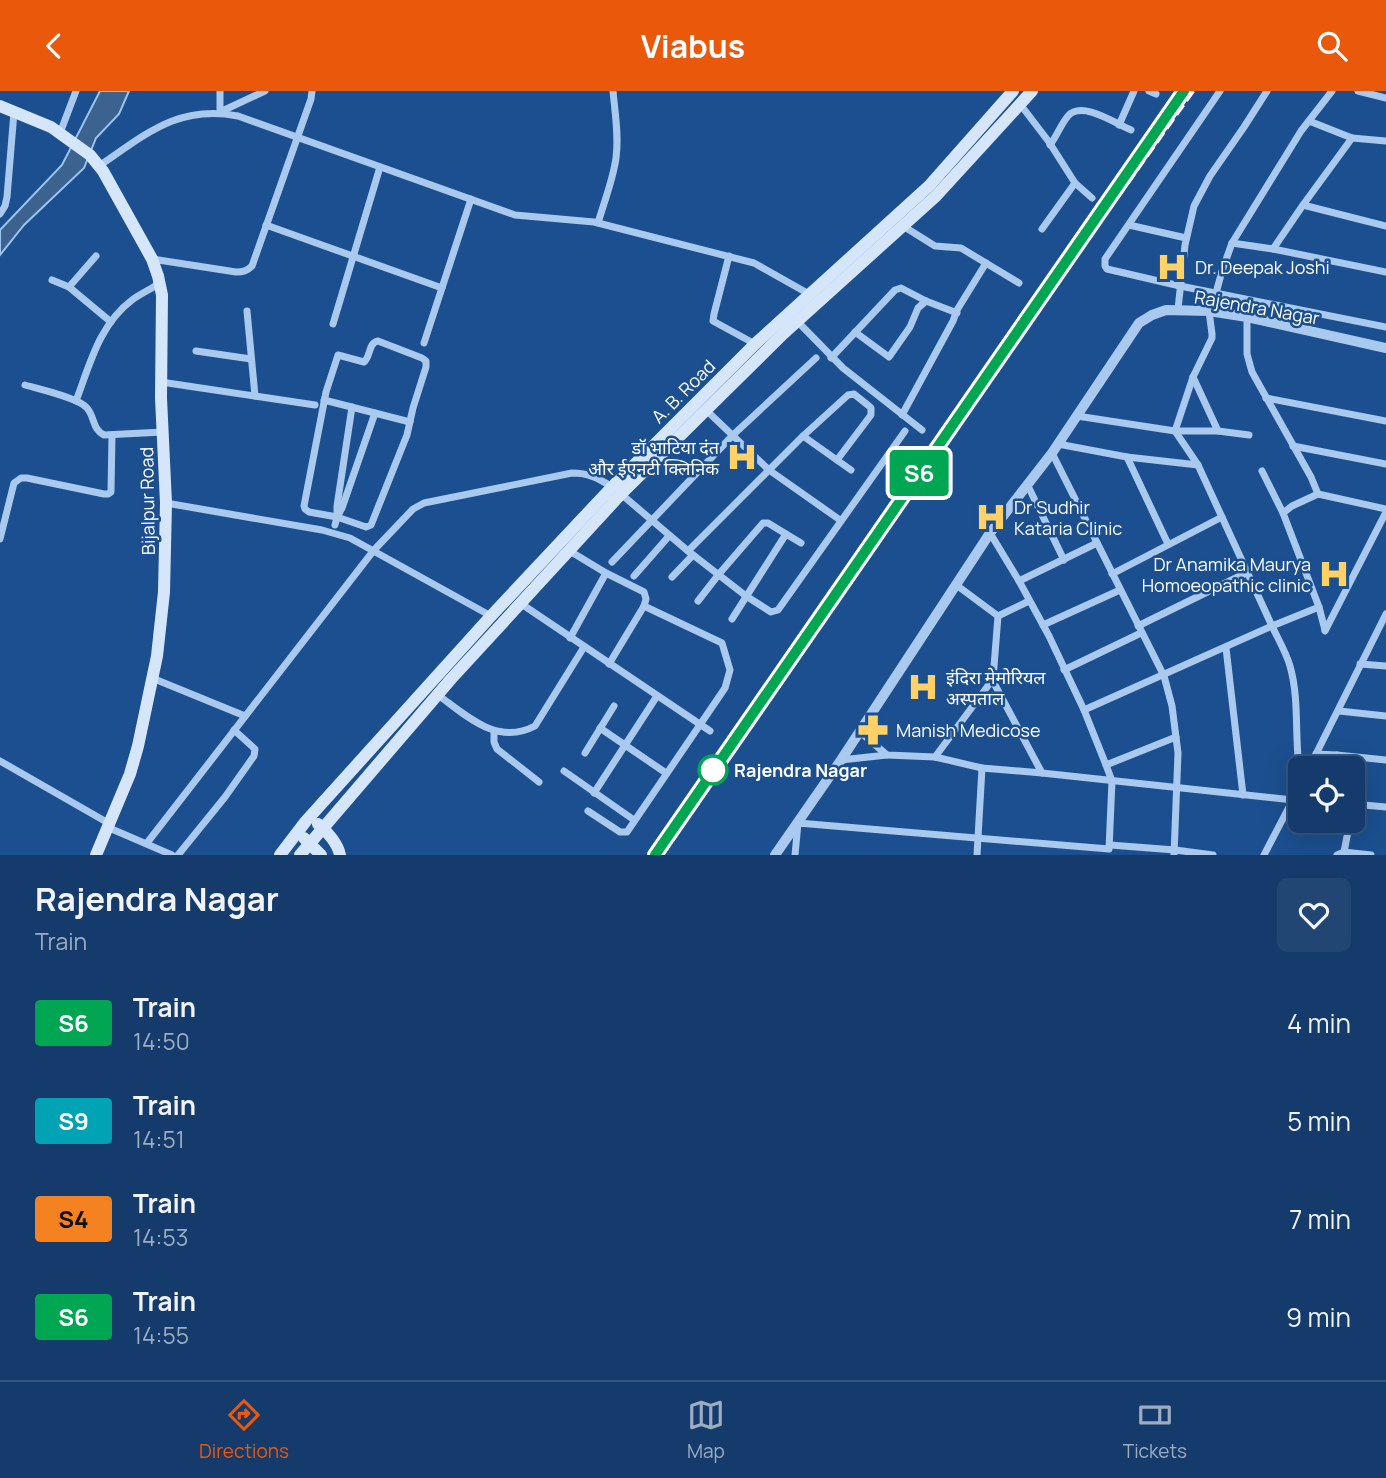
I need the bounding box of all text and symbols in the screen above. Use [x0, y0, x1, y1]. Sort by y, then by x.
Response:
text: Viabus [641, 24, 745, 68]
icon: back [35, 27, 73, 65]
icon: search [1313, 27, 1351, 65]
hospital icon: Dr. Deepak Joshi [1155, 250, 1189, 284]
place label: Dr. Deepak Joshi [1195, 255, 1330, 279]
street label: Rajendra Nagar [1193, 284, 1322, 330]
street label: A. B. Road [646, 354, 720, 428]
place label: डॉ भाटिया दंत और ईएनटी क्लिनिक [588, 435, 720, 480]
hospital icon: डॉ भाटिया दंत और ईएनटी क्लिनिक [725, 440, 759, 474]
street label: Bijalpur Road [134, 447, 160, 555]
line badge: S6 [888, 450, 950, 496]
text: S6 [904, 456, 934, 489]
place label: Dr Sudhir Kataria Clinic [1014, 495, 1122, 540]
hospital icon: Dr Sudhir Kataria Clinic [974, 500, 1008, 534]
place label: Dr Anamika Maurya Homoeopathic clinic [1142, 552, 1311, 597]
hospital icon: Dr Anamika Maurya Homoeopathic clinic [1317, 557, 1351, 591]
place label: इंदिरा मेमोरियल अस्पताल [946, 665, 1046, 710]
hospital icon: इंदिरा मेमोरियल अस्पताल [906, 670, 940, 704]
pharmacy icon: Manish Medicose [856, 713, 890, 747]
place label: Manish Medicose [896, 718, 1041, 742]
marker: Rajendra Nagar [698, 755, 728, 785]
map controls [1288, 756, 1365, 833]
button: locate [1288, 756, 1365, 833]
place label: Rajendra Nagar [734, 758, 867, 782]
text: Rajendra Nagar [35, 876, 279, 921]
button: heart [1277, 878, 1351, 952]
text: Train [35, 925, 87, 957]
text: Train [133, 989, 196, 1025]
text: 4 min [1287, 1005, 1351, 1041]
text: S6 [58, 1006, 89, 1039]
text: 14:50 [133, 1025, 190, 1057]
text: Train [133, 1087, 196, 1123]
text: 5 min [1287, 1103, 1351, 1139]
text: S9 [58, 1104, 89, 1137]
text: 14:51 [133, 1123, 185, 1155]
text: Train [133, 1185, 196, 1221]
text: 7 min [1289, 1201, 1351, 1237]
text: S4 [58, 1202, 89, 1235]
text: 14:53 [133, 1221, 188, 1253]
text: Train [133, 1283, 196, 1319]
text: 9 min [1286, 1299, 1351, 1335]
text: S6 [58, 1300, 89, 1333]
text: 14:55 [133, 1319, 189, 1351]
tab: Directions [199, 1396, 289, 1464]
tab: Map [687, 1396, 725, 1464]
tab: Tickets [1123, 1396, 1187, 1464]

